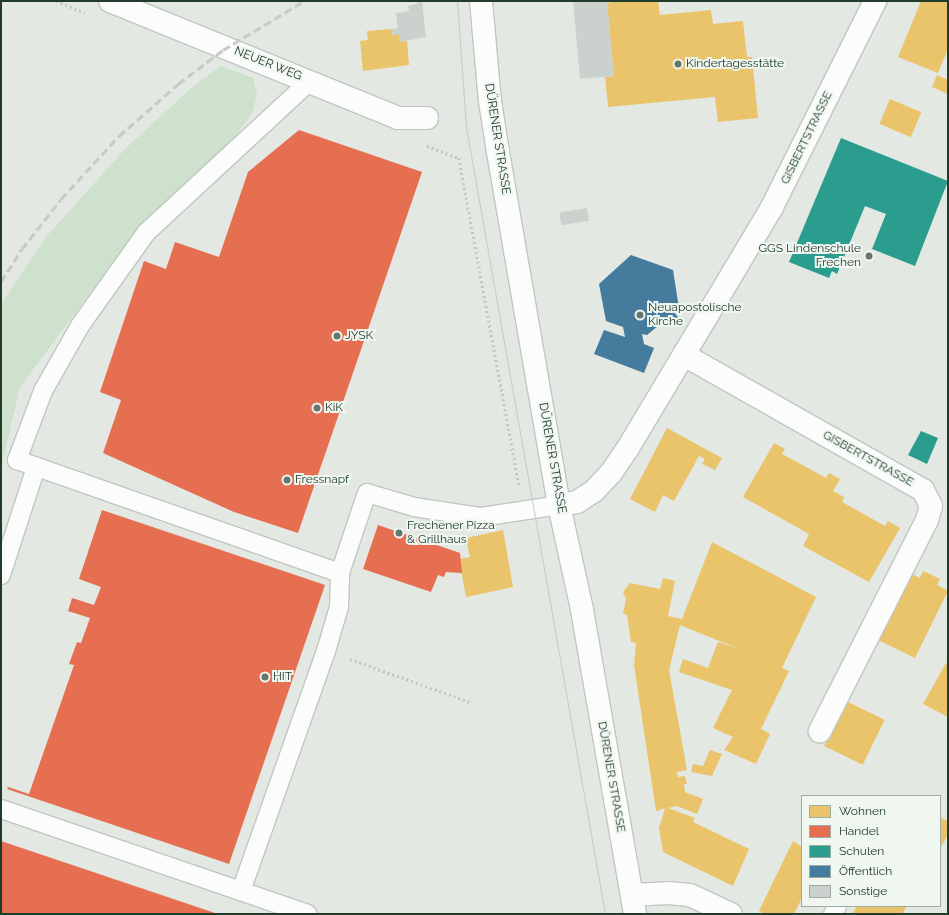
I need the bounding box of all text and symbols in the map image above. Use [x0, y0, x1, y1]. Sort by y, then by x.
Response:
street label: NEUER WEG [232, 44, 304, 84]
place label: Kindertagesstätte [686, 57, 784, 71]
marker: Kindertagesstätte [673, 59, 683, 69]
street label: DÜRENER STRASSE [481, 82, 513, 196]
street label: GISBERTSTRASSE [778, 89, 836, 187]
place label: GGS Lindenschule Frechen [759, 242, 861, 270]
marker: GGS Lindenschule Frechen [864, 251, 874, 261]
place label: Neuapostolische Kirche [648, 301, 742, 329]
marker: Neuapostolische Kirche [635, 310, 645, 320]
place label: JYSK [345, 329, 373, 343]
marker: JYSK [332, 331, 342, 341]
place label: KiK [325, 401, 343, 415]
street label: DÜRENER STRASSE [535, 401, 569, 515]
marker: KiK [312, 403, 322, 413]
street label: GISBERTSTRASSE [820, 428, 916, 490]
place label: Fressnapf [295, 473, 349, 487]
marker: Fressnapf [282, 475, 292, 485]
place label: Frechener Pizza & Grillhaus [407, 519, 495, 547]
marker: Frechener Pizza & Grillhaus [394, 528, 404, 538]
place label: HIT [273, 670, 292, 684]
marker: HIT [260, 672, 270, 682]
street label: DÜRENER STRASSE [594, 720, 628, 834]
legend [801, 795, 941, 907]
text: Wohnen [839, 804, 886, 818]
text: Handel [839, 824, 879, 838]
text: Schulen [839, 844, 884, 858]
text: Öffentlich [839, 864, 892, 878]
text: Sonstige [839, 884, 887, 898]

